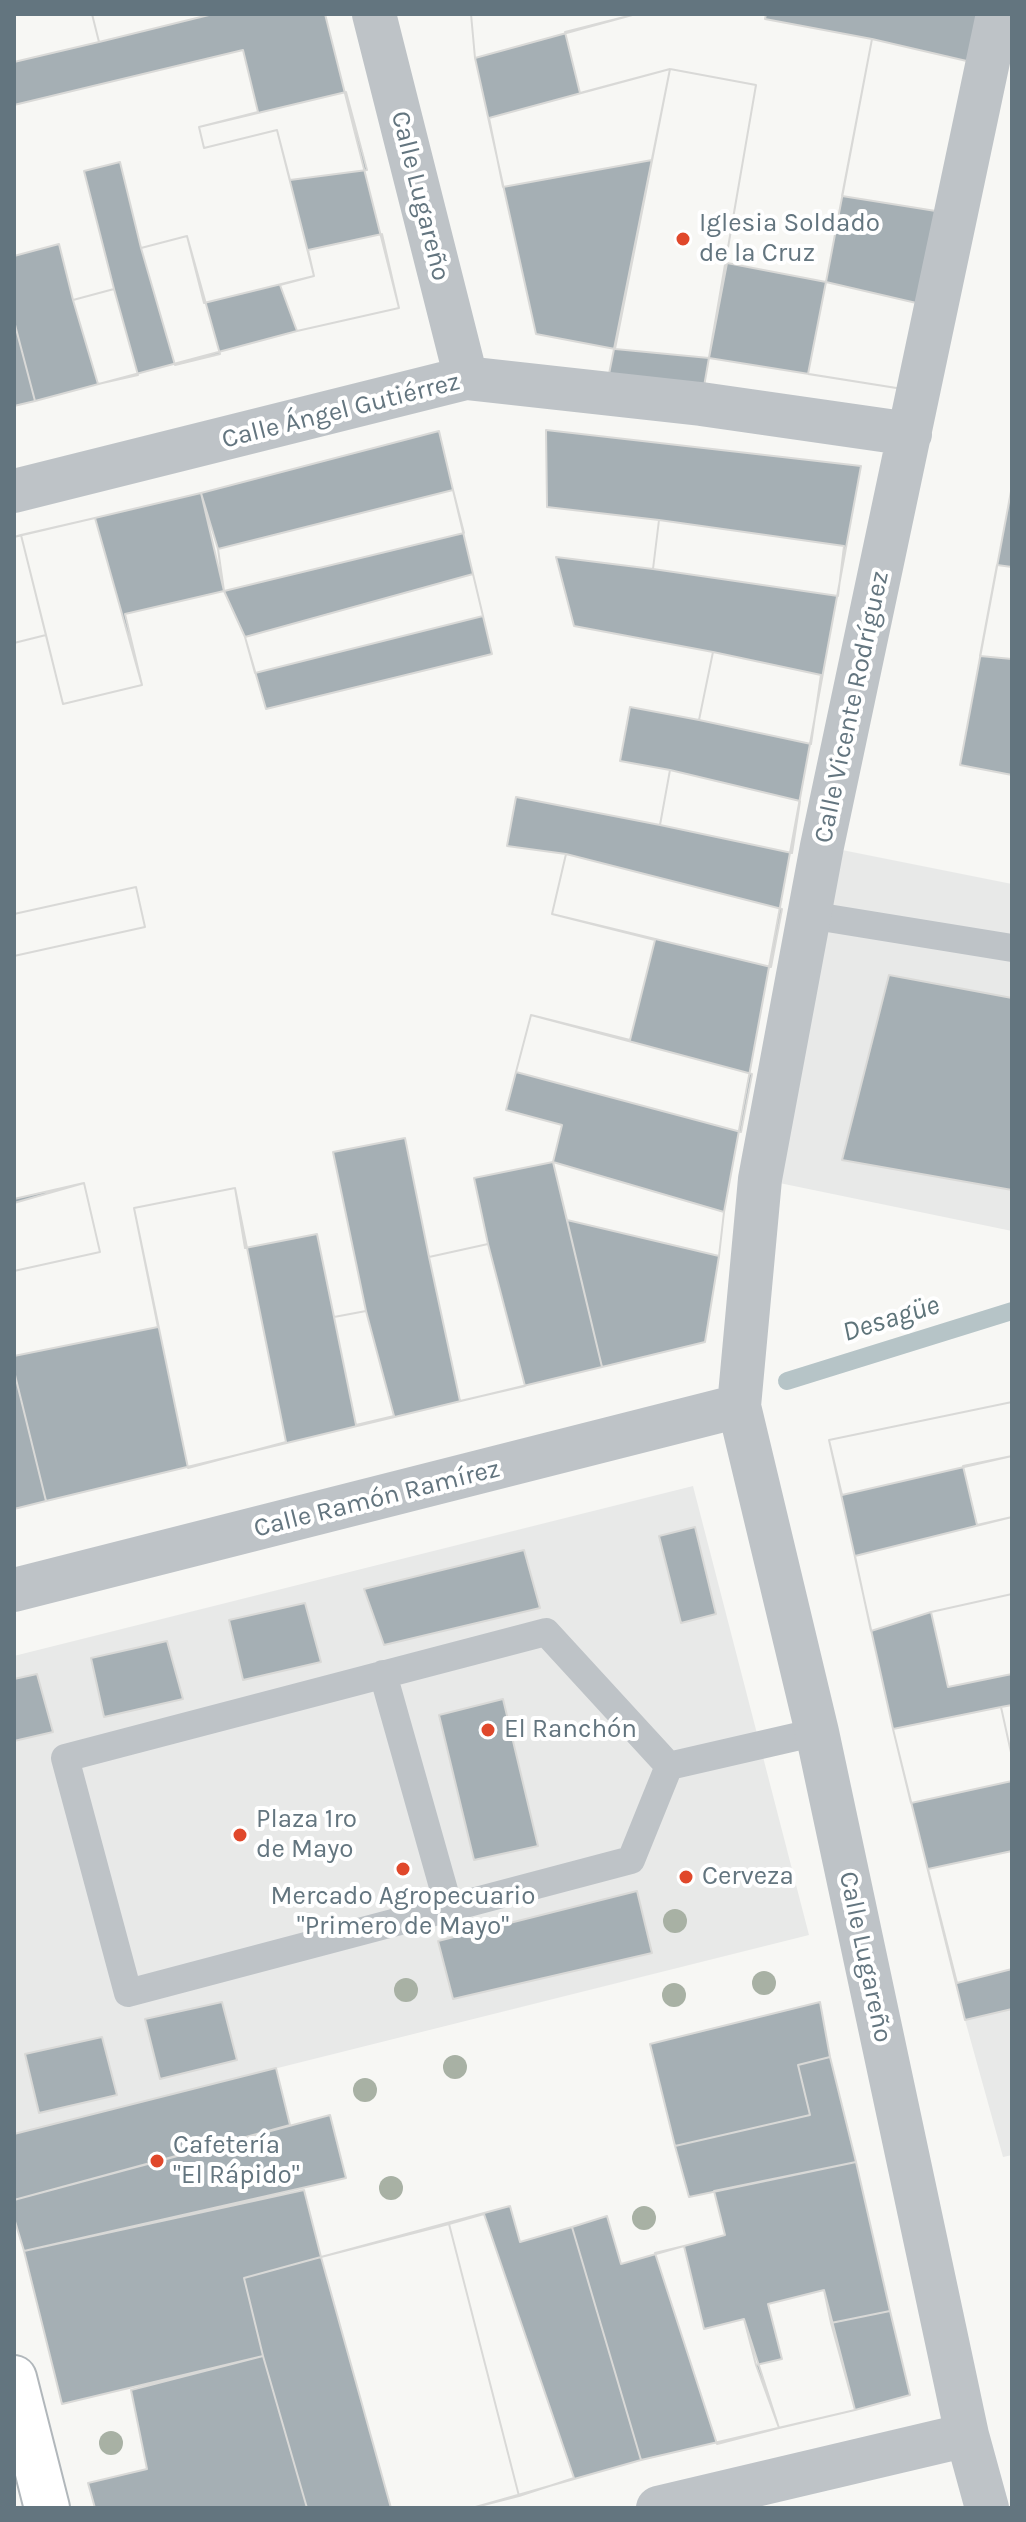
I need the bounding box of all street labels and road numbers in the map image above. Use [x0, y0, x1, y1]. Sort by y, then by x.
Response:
street label: Calle Lugareño [384, 108, 456, 284]
street label: Calle Ángel Gutiérrez [219, 366, 463, 456]
street label: Calle Vicente Rodríguez [808, 568, 896, 846]
street label: Calle Ramón Ramírez [251, 1453, 503, 1545]
street label: Calle Lugareño [832, 1869, 898, 2045]

